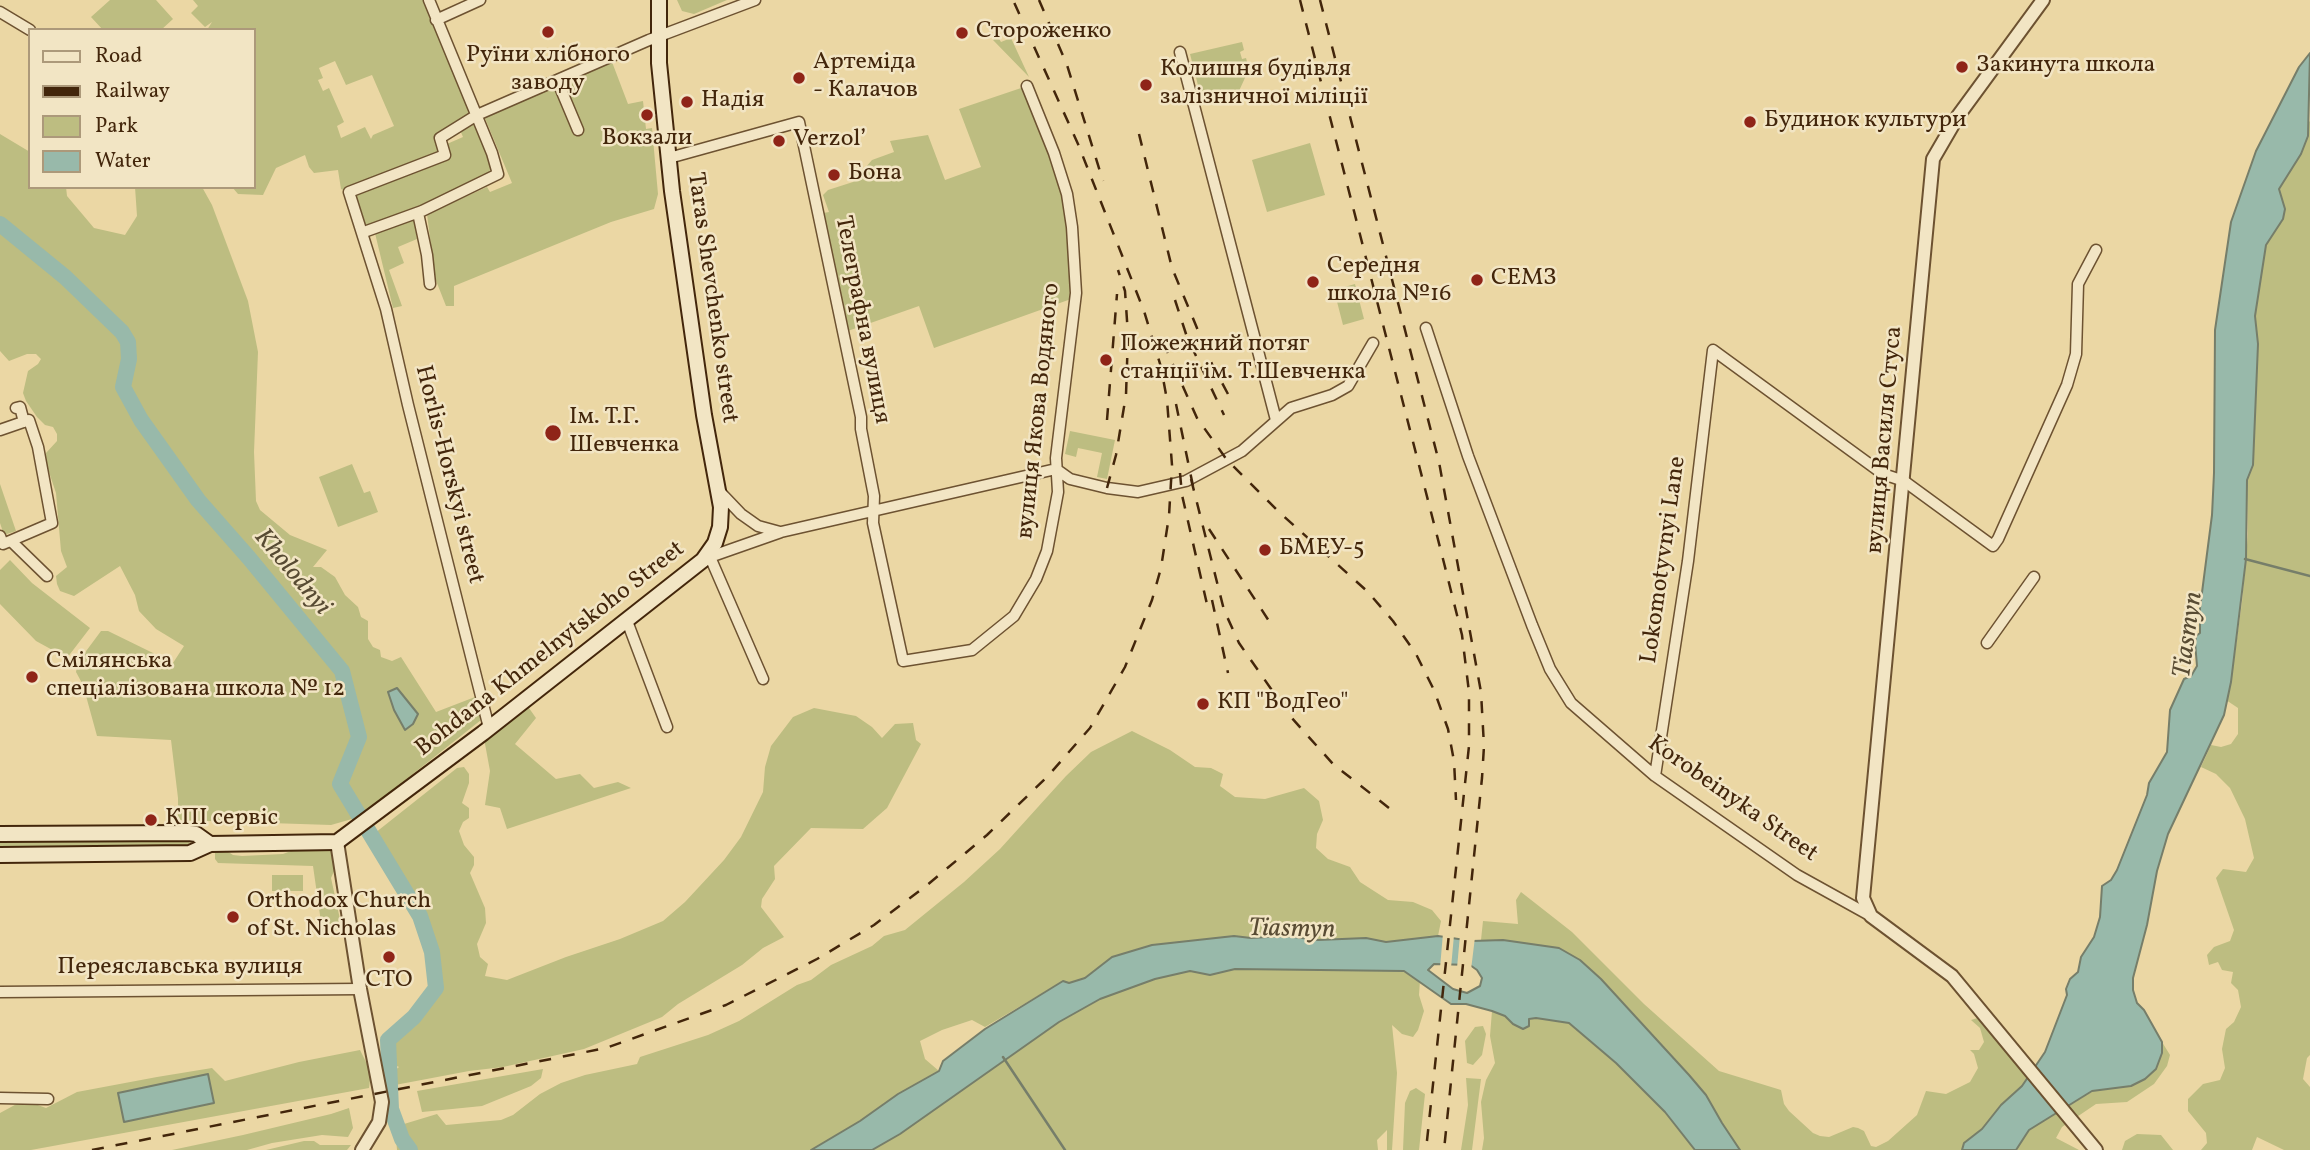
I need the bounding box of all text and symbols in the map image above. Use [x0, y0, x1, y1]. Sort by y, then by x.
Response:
place label: Стороженко [976, 19, 1112, 47]
marker: Руїни хлібного заводу [540, 24, 556, 40]
marker: Стороженко [954, 25, 970, 41]
legend [28, 28, 256, 189]
text: Road [95, 42, 142, 71]
place label: Руїни хлібного заводу [466, 43, 630, 99]
place label: Артеміда - Калачов [813, 50, 918, 106]
place label: Закинута школа [1976, 53, 2155, 81]
place label: Колишня будівля залізничної міліції [1160, 57, 1368, 113]
marker: Закинута школа [1954, 59, 1970, 75]
marker: Артеміда - Калачов [791, 70, 807, 86]
text: Railway [95, 77, 170, 106]
marker: Колишня будівля залізничної міліції [1138, 77, 1154, 93]
place label: Надія [701, 88, 764, 116]
marker: Надія [679, 94, 695, 110]
marker: Вокзали [639, 107, 655, 123]
place label: Будинок культури [1764, 108, 1967, 136]
text: Park [95, 112, 138, 141]
marker: Будинок культури [1742, 114, 1758, 130]
place label: Вокзали [602, 126, 692, 154]
place label: Verzol’ [793, 127, 866, 155]
marker: Verzol’ [771, 133, 787, 149]
text: Water [95, 147, 151, 176]
place label: Бона [848, 161, 902, 189]
marker: Бона [826, 167, 842, 183]
street label: Taras Shevchenko street [679, 171, 743, 425]
street label: Телеграфна вулиця [827, 214, 895, 426]
place label: Середня школа №16 [1327, 254, 1451, 310]
place label: СЕМЗ [1491, 266, 1557, 294]
marker: СЕМЗ [1469, 272, 1485, 288]
marker: Середня школа №16 [1305, 274, 1321, 290]
street label: вулиця Якова Водяного [1012, 282, 1068, 540]
street label: вулиця Василя Стуса [1862, 325, 1910, 555]
place label: Пожежний потяг станції ім. Т.Шевченка [1120, 332, 1366, 388]
marker: Пожежний потяг станції ім. Т.Шевченка [1098, 352, 1114, 368]
street label: Horlis-Horskyi street [407, 363, 489, 587]
place label: Ім. Т.Г. Шевченка [569, 405, 680, 461]
marker: Ім. Т.Г. Шевченка [543, 423, 563, 443]
street label: Lokomotyvnyi Lane [1636, 455, 1694, 665]
water label: Kholodnyi [246, 523, 336, 623]
street label: Bohdana Khmelnytskoho Street [411, 536, 691, 764]
place label: БМЕУ-5 [1279, 536, 1365, 564]
marker: БМЕУ-5 [1257, 542, 1273, 558]
water label: Tiasmyn [2169, 590, 2211, 680]
place label: Смілянська спеціалізована школа № 12 [46, 649, 345, 705]
marker: Смілянська спеціалізована школа № 12 [24, 669, 40, 685]
place label: КП "ВодГео" [1217, 690, 1348, 718]
marker: КП "ВодГео" [1195, 696, 1211, 712]
street label: Korobeinyka Street [1641, 730, 1823, 870]
place label: КПІ сервіс [165, 806, 278, 834]
marker: КПІ сервіс [143, 812, 159, 828]
place label: Orthodox Church of St. Nicholas [247, 889, 431, 945]
marker: Orthodox Church of St. Nicholas [225, 909, 241, 925]
water label: Tiasmyn [1248, 915, 1336, 947]
marker: СТО [381, 949, 397, 965]
street label: Переяславська вулиця [57, 955, 303, 983]
place label: СТО [365, 968, 413, 996]

